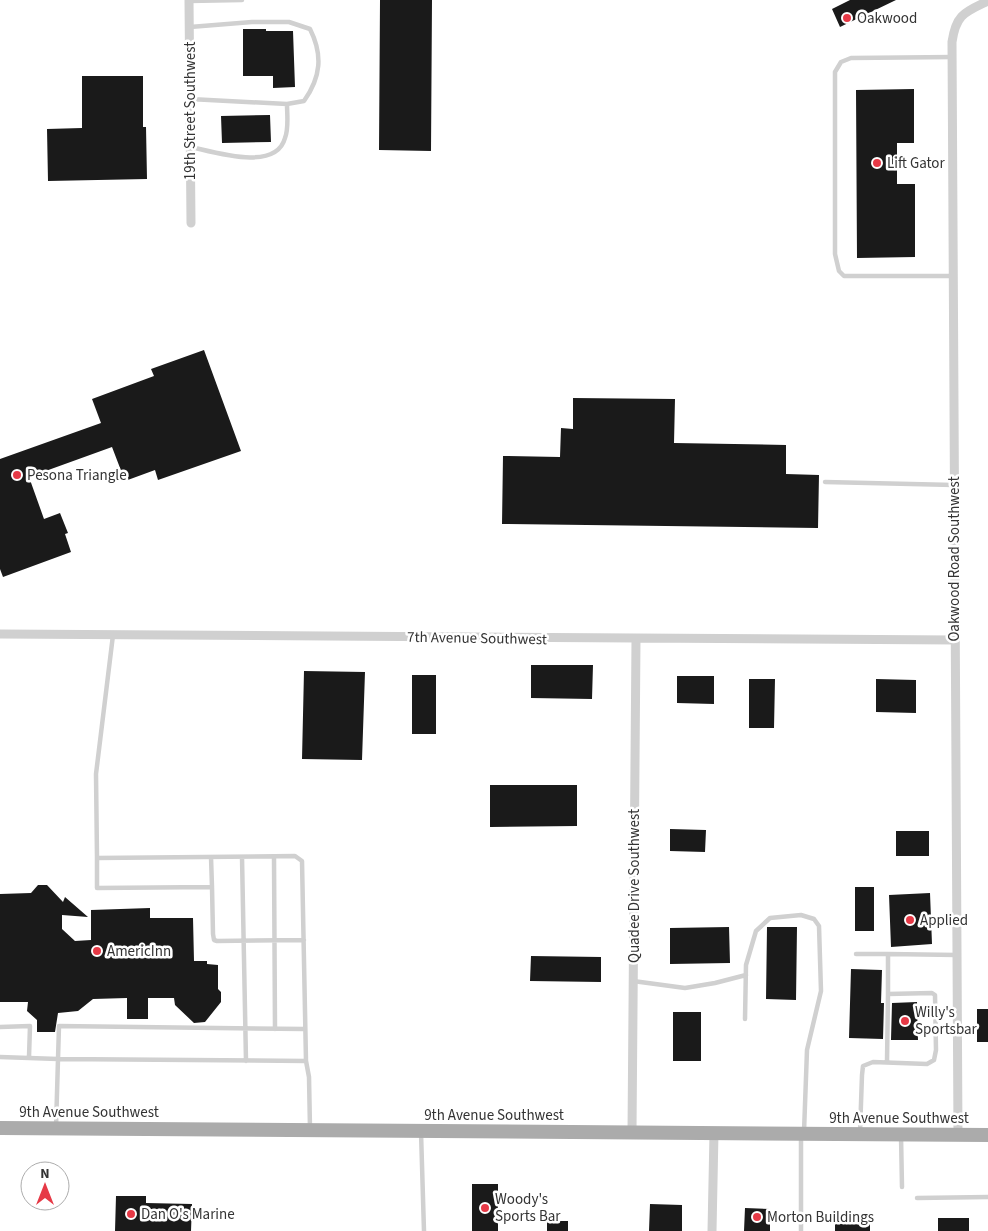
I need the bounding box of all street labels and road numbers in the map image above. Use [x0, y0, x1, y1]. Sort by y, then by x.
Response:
street label: 19th Street Southwest [180, 42, 201, 180]
street label: Oakwood Road Southwest [944, 476, 965, 642]
street label: 7th Avenue Southwest [407, 627, 547, 650]
street label: Quadee Drive Southwest [624, 809, 645, 963]
street label: 9th Avenue Southwest [19, 1102, 159, 1123]
street label: 9th Avenue Southwest [424, 1105, 564, 1126]
street label: 9th Avenue Southwest [829, 1108, 969, 1129]

